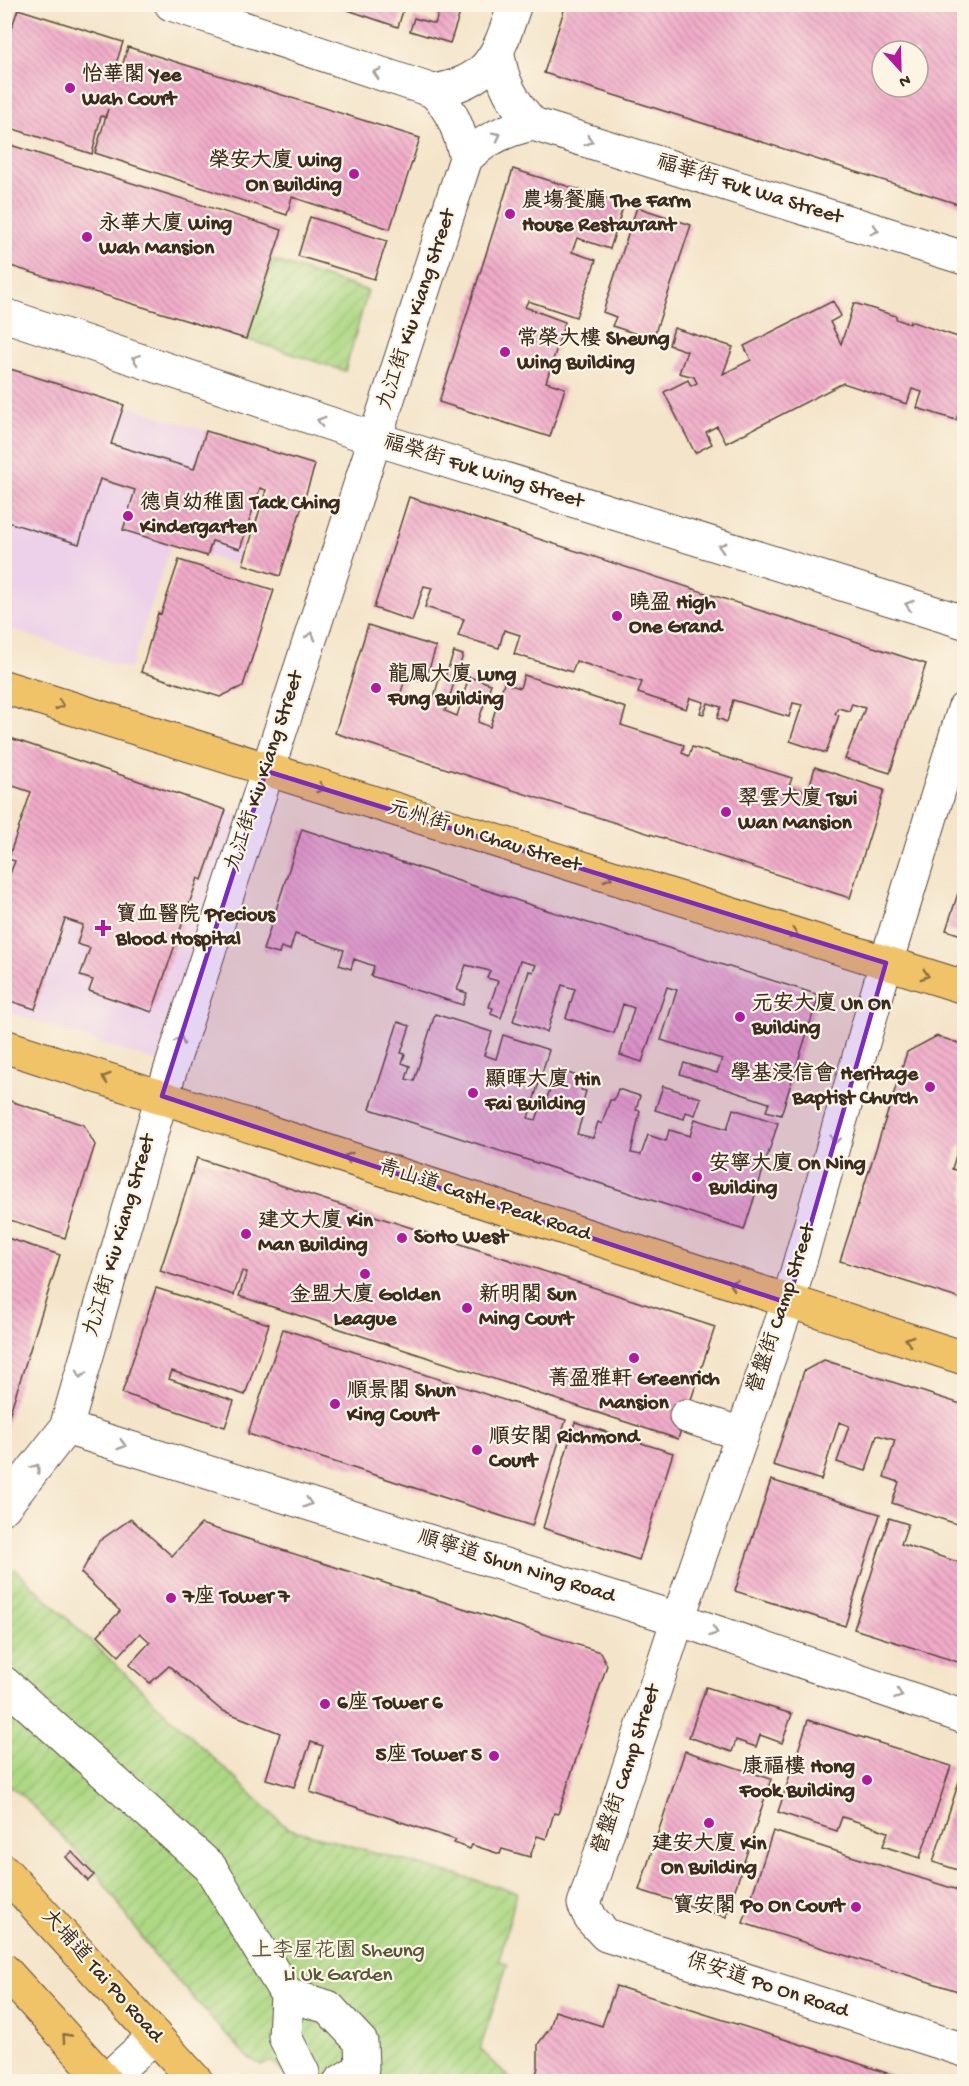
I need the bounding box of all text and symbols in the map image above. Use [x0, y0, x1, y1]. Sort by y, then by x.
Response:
north arrow [870, 39, 930, 99]
place label: 怡華閣 Yee Wah Court [81, 62, 183, 113]
one-way arrow [372, 67, 383, 80]
text: N [895, 69, 913, 91]
marker: 怡華閣 Yee Wah Court [63, 81, 77, 95]
one-way arrow [491, 132, 501, 143]
one-way arrow [583, 134, 594, 147]
place label: 榮安大廈 Wing On Building [209, 148, 342, 199]
street label: 福華街 Fuk Wa Street [653, 149, 848, 232]
marker: 榮安大廈 Wing On Building [347, 167, 361, 181]
place label: 農塲餐廳 The Farm House Restaurant [522, 188, 691, 239]
street label: 九江街 Kiu Kiang Street [373, 204, 463, 414]
marker: 農塲餐廳 The Farm House Restaurant [503, 207, 517, 221]
place label: 永華大廈 Wing Wah Mansion [98, 211, 232, 262]
one-way arrow [870, 223, 880, 236]
marker: 永華大廈 Wing Wah Mansion [80, 230, 94, 244]
place label: 常榮大樓 Sheung Wing Building [516, 326, 670, 377]
marker: 常榮大樓 Sheung Wing Building [498, 345, 512, 359]
one-way arrow [131, 354, 142, 367]
one-way arrow [316, 416, 327, 428]
street label: 福榮街 Fuk Wing Street [380, 429, 589, 516]
place label: 德貞幼稚園 Tack Ching Kindergarten [139, 490, 340, 541]
marker: 德貞幼稚園 Tack Ching Kindergarten [121, 509, 135, 523]
one-way arrow [717, 542, 728, 554]
place label: 曉盈 High One Grand [629, 590, 725, 641]
one-way arrow [904, 600, 915, 612]
marker: 曉盈 High One Grand [610, 609, 624, 623]
one-way arrow [303, 631, 316, 642]
place label: 龍鳳大廈 Lung Fung Building [387, 662, 516, 713]
street label: 九江街 Kiu Kiang Street [221, 666, 311, 876]
marker: 龍鳳大廈 Lung Fung Building [369, 681, 383, 695]
one-way arrow [54, 698, 65, 710]
one-way arrow [316, 781, 326, 793]
place label: 翠雲大廈 Tsui Wan Mansion [737, 786, 857, 837]
street label: 元州街 Un Chau Street [385, 795, 586, 880]
marker: 翠雲大廈 Tsui Wan Mansion [719, 805, 733, 819]
one-way arrow [602, 870, 613, 882]
place label: 寶血醫院 Precious Blood Hospital [115, 902, 276, 953]
marker: 寶血醫院 Precious Blood Hospital [94, 919, 112, 937]
one-way arrow [788, 927, 799, 940]
one-way arrow [919, 968, 930, 980]
place label: 元安大廈 Un On Building [751, 991, 892, 1042]
marker: 元安大廈 Un On Building [733, 1010, 747, 1024]
one-way arrow [172, 1035, 185, 1046]
place label: 學基浸信會 Heritage Baptist Church [730, 1061, 919, 1112]
place label: 顯暉大廈 Hin Fai Building [484, 1067, 602, 1118]
one-way arrow [101, 1073, 112, 1085]
marker: 學基浸信會 Heritage Baptist Church [923, 1080, 937, 1094]
marker: 顯暉大廈 Hin Fai Building [466, 1086, 480, 1100]
street label: 九江街 Kiu Kiang Street [79, 1129, 163, 1340]
one-way arrow [830, 1134, 842, 1145]
place label: 安寧大廈 On Ning Building [708, 1151, 866, 1202]
one-way arrow [343, 1152, 354, 1164]
street label: 青山道 Castle Peak Road [375, 1154, 596, 1249]
marker: 安寧大廈 On Ning Building [690, 1170, 704, 1184]
place label: 建文大廈 Kin Man Building [258, 1208, 374, 1259]
street label: 營盤街 Camp Street [742, 1218, 823, 1397]
place label: SoHo West [414, 1226, 510, 1251]
marker: 建文大廈 Kin Man Building [239, 1227, 253, 1241]
marker: SoHo West [395, 1231, 409, 1245]
marker: 金盟大廈 Golden League [358, 1267, 372, 1281]
one-way arrow [728, 1279, 739, 1292]
place label: 金盟大廈 Golden League [290, 1282, 441, 1333]
place label: 新明閣 Sun Ming Court [479, 1283, 578, 1333]
marker: 新明閣 Sun Ming Court [460, 1301, 474, 1315]
one-way arrow [904, 1335, 915, 1347]
marker: 菁盈雅軒 Greenrich Mansion [627, 1351, 641, 1365]
place label: 菁盈雅軒 Greenrich Mansion [548, 1366, 721, 1417]
one-way arrow [76, 1369, 89, 1379]
place label: 順景閣 Shun King Court [346, 1379, 457, 1429]
marker: 順景閣 Shun King Court [328, 1397, 342, 1411]
place label: 順安閣 Richmond Court [488, 1424, 642, 1475]
one-way arrow [116, 1438, 127, 1450]
marker: 順安閣 Richmond Court [470, 1443, 484, 1457]
one-way arrow [28, 1464, 39, 1475]
one-way arrow [302, 1496, 313, 1508]
street label: 順寧道 Shun Ning Road [414, 1524, 620, 1610]
place label: 7座 Tower 7 [182, 1584, 290, 1611]
marker: 7座 Tower 7 [164, 1591, 178, 1605]
one-way arrow [708, 1624, 719, 1637]
street label: 營盤街 Camp Street [587, 1679, 668, 1858]
one-way arrow [893, 1687, 904, 1700]
place label: 6座 Tower 6 [337, 1690, 444, 1717]
marker: 6座 Tower 6 [318, 1697, 332, 1711]
place label: 5座 Tower 5 [375, 1742, 482, 1769]
marker: 5座 Tower 5 [487, 1749, 501, 1763]
place label: 康福樓 Hong Fook Building [739, 1754, 855, 1805]
marker: 康福樓 Hong Fook Building [860, 1773, 874, 1787]
marker: 建安大廈 Kin On Building [702, 1816, 716, 1830]
place label: 建安大廈 Kin On Building [651, 1831, 768, 1882]
place label: 寶安閣 Po On Court [673, 1893, 846, 1920]
marker: 寶安閣 Po On Court [849, 1900, 863, 1914]
street label: 大埔道 Tai Po Road [35, 1904, 170, 2050]
park label: 上李屋花園 Sheung Li Uk Garden [251, 1939, 425, 1989]
street label: 保安道 Po On Road [683, 1947, 853, 2026]
one-way arrow [62, 2034, 73, 2044]

